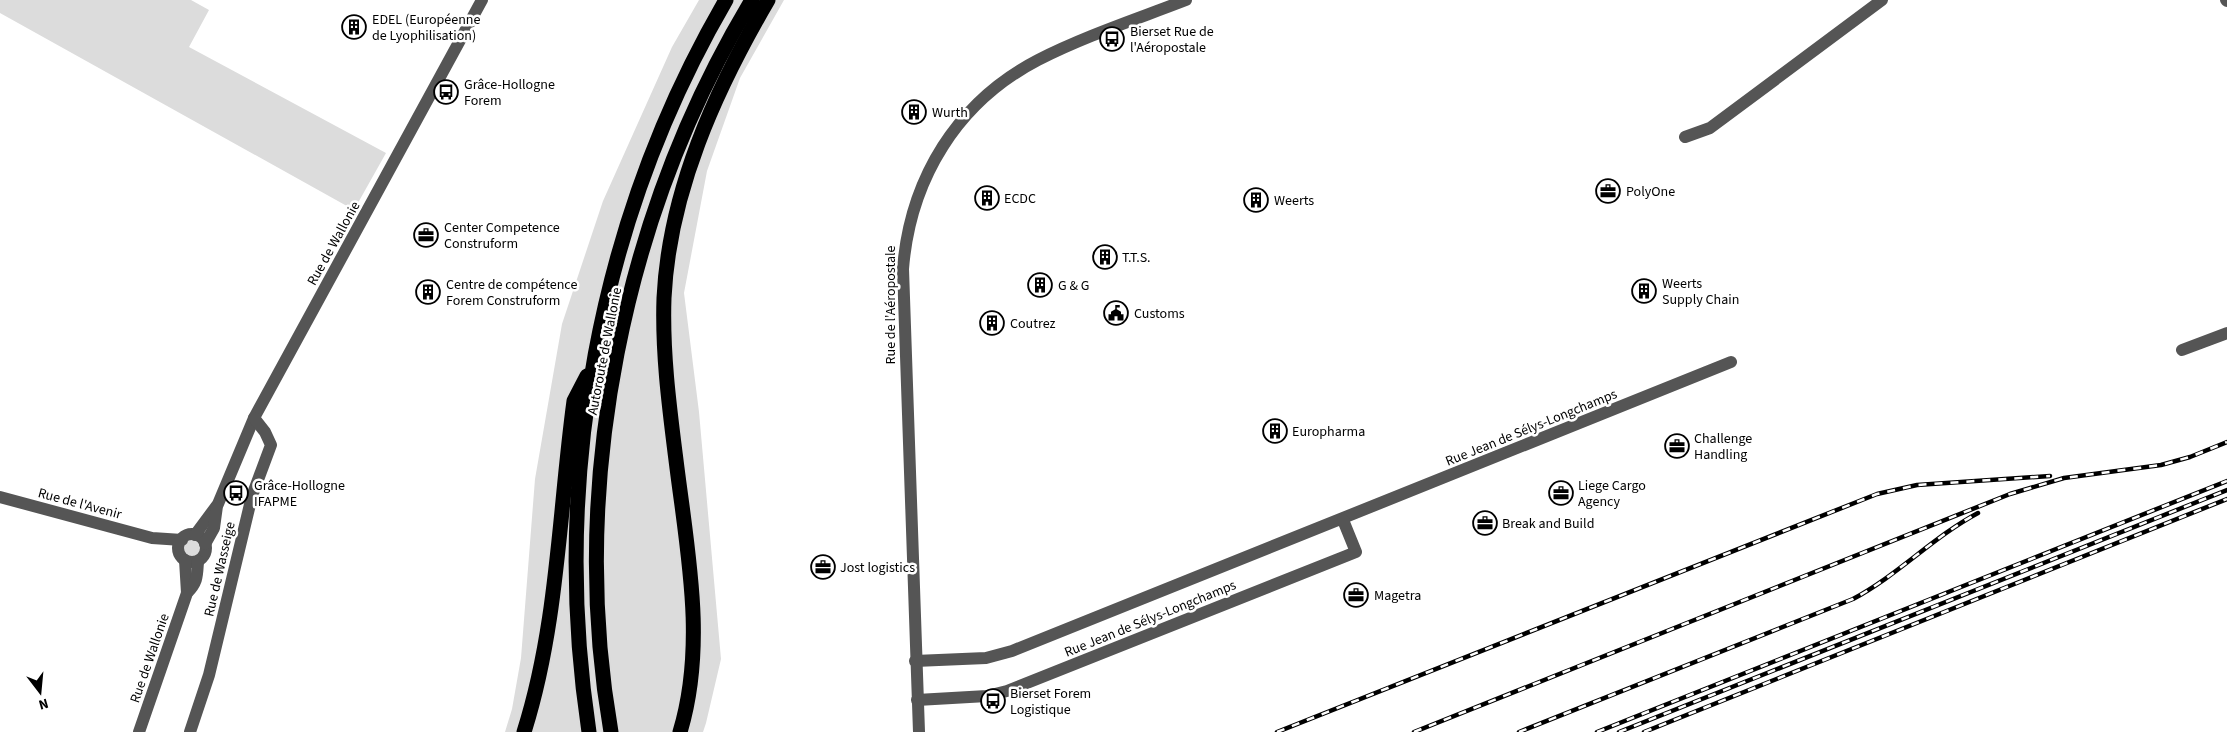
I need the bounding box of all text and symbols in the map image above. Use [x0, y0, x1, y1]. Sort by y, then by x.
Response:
place label: EDEL (Européenne de Lyophilisation) [372, 10, 480, 46]
building icon: EDEL (Européenne de Lyophilisation) [341, 14, 367, 40]
place label: Bierset Rue de l'Aéropostale [1130, 22, 1214, 58]
bus stop icon: Bierset Rue de l'Aéropostale [1099, 26, 1125, 52]
place label: Grâce-Hollogne Forem [464, 75, 555, 111]
bus stop icon: Grâce-Hollogne Forem [433, 79, 459, 105]
building icon: Wurth [901, 99, 927, 125]
place label: Wurth [932, 103, 968, 123]
office icon: PolyOne [1595, 178, 1621, 204]
place label: PolyOne [1626, 182, 1675, 202]
building icon: ECDC [974, 185, 1000, 211]
building icon: Weerts [1243, 187, 1269, 213]
place label: ECDC [1004, 189, 1036, 209]
place label: Weerts [1274, 191, 1314, 211]
street label: Rue de Wallonie [302, 198, 365, 289]
place label: Center Competence Construform [444, 218, 560, 254]
office icon: Center Competence Construform [413, 222, 439, 248]
building icon: T.T.S. [1092, 244, 1118, 270]
street label: Rue de l'Aéropostale [881, 245, 901, 364]
place label: T.T.S. [1122, 248, 1151, 268]
building icon: G & G [1027, 272, 1053, 298]
place label: Weerts Supply Chain [1662, 274, 1739, 310]
place label: Centre de compétence Forem Construform [446, 275, 577, 311]
place label: G & G [1058, 276, 1089, 296]
building icon: Weerts Supply Chain [1631, 278, 1657, 304]
building icon: Centre de compétence Forem Construform [415, 279, 441, 305]
street label: Autoroute de Wallonie [583, 286, 627, 417]
public building icon: Customs [1103, 300, 1129, 326]
place label: Customs [1134, 304, 1185, 324]
building icon: Coutrez [979, 310, 1005, 336]
place label: Coutrez [1010, 314, 1056, 334]
street label: Rue Jean de Sélys-Longchamps [1442, 384, 1620, 472]
building icon: Europharma [1262, 418, 1288, 444]
place label: Europharma [1292, 422, 1365, 442]
place label: Challenge Handling [1694, 429, 1752, 465]
office icon: Challenge Handling [1664, 433, 1690, 459]
place label: Grâce-Hollogne IFAPME [254, 476, 345, 512]
place label: Liege Cargo Agency [1578, 476, 1646, 512]
bus stop icon: Grâce-Hollogne IFAPME [223, 480, 249, 506]
office icon: Liege Cargo Agency [1548, 480, 1574, 506]
street label: Rue de l'Avenir [36, 483, 124, 525]
office icon: Break and Build [1472, 510, 1498, 536]
place label: Break and Build [1502, 514, 1594, 534]
street label: Rue de Wasseige [199, 520, 241, 619]
office icon: Jost logistics [810, 554, 836, 580]
place label: Jost logistics [840, 558, 915, 578]
street label: Rue Jean de Sélys-Longchamps [1061, 575, 1239, 663]
office icon: Magetra [1343, 582, 1369, 608]
place label: Magetra [1374, 586, 1421, 606]
street label: Rue de Wallonie [125, 611, 175, 706]
north arrow [15, 667, 65, 717]
place label: Bierset Forem Logistique [1010, 684, 1091, 720]
bus stop icon: Bierset Forem Logistique [980, 688, 1006, 714]
text: N [36, 693, 51, 714]

